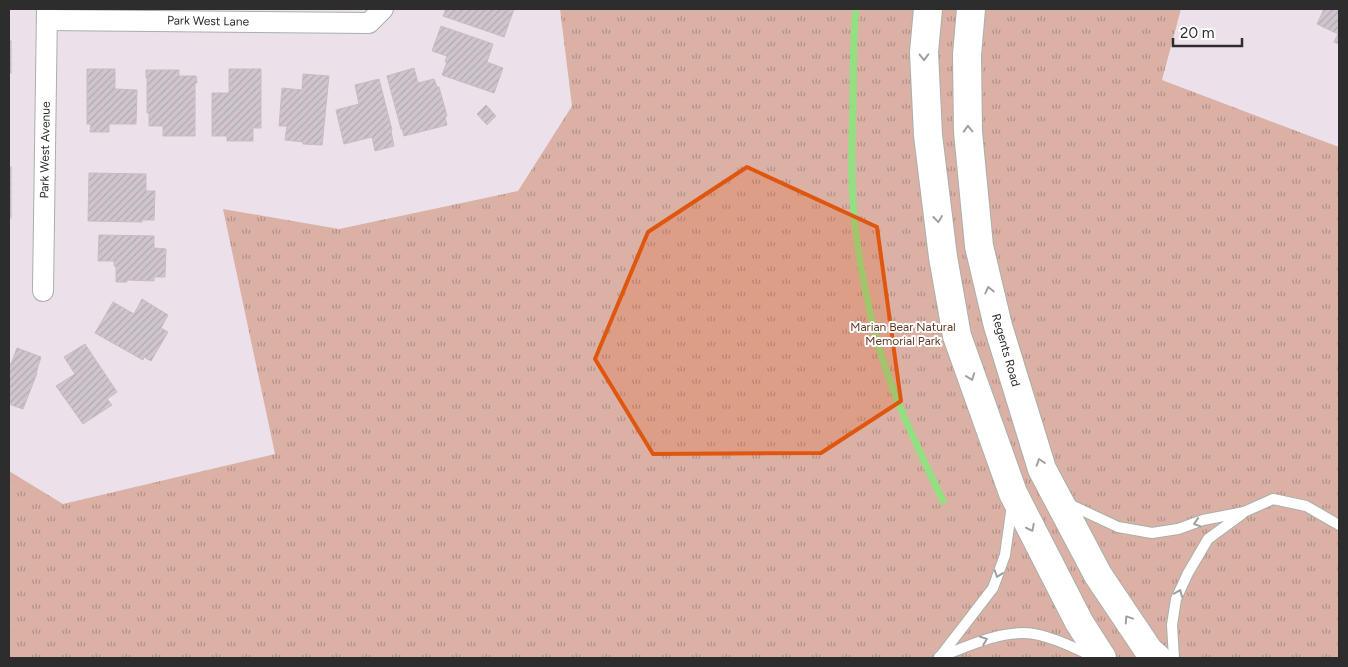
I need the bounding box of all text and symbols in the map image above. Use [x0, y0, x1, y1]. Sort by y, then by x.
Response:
street label: Park West Lane [167, 13, 250, 29]
scale bar [1173, 15, 1242, 47]
text: 20 m [1180, 24, 1214, 42]
one-way arrow [919, 54, 930, 62]
street label: Park West Avenue [37, 101, 53, 199]
one-way arrow [963, 125, 973, 132]
one-way arrow [932, 215, 943, 223]
one-way arrow [985, 285, 995, 294]
street label: Regents Road [989, 312, 1023, 388]
park label: Marian Bear Natural Memorial Park [850, 320, 956, 348]
one-way arrow [966, 373, 976, 381]
one-way arrow [1036, 459, 1046, 467]
one-way arrow [1193, 517, 1202, 527]
one-way arrow [1025, 523, 1035, 532]
one-way arrow [994, 570, 1004, 578]
one-way arrow [1173, 589, 1183, 598]
one-way arrow [1125, 615, 1134, 625]
one-way arrow [979, 636, 988, 646]

